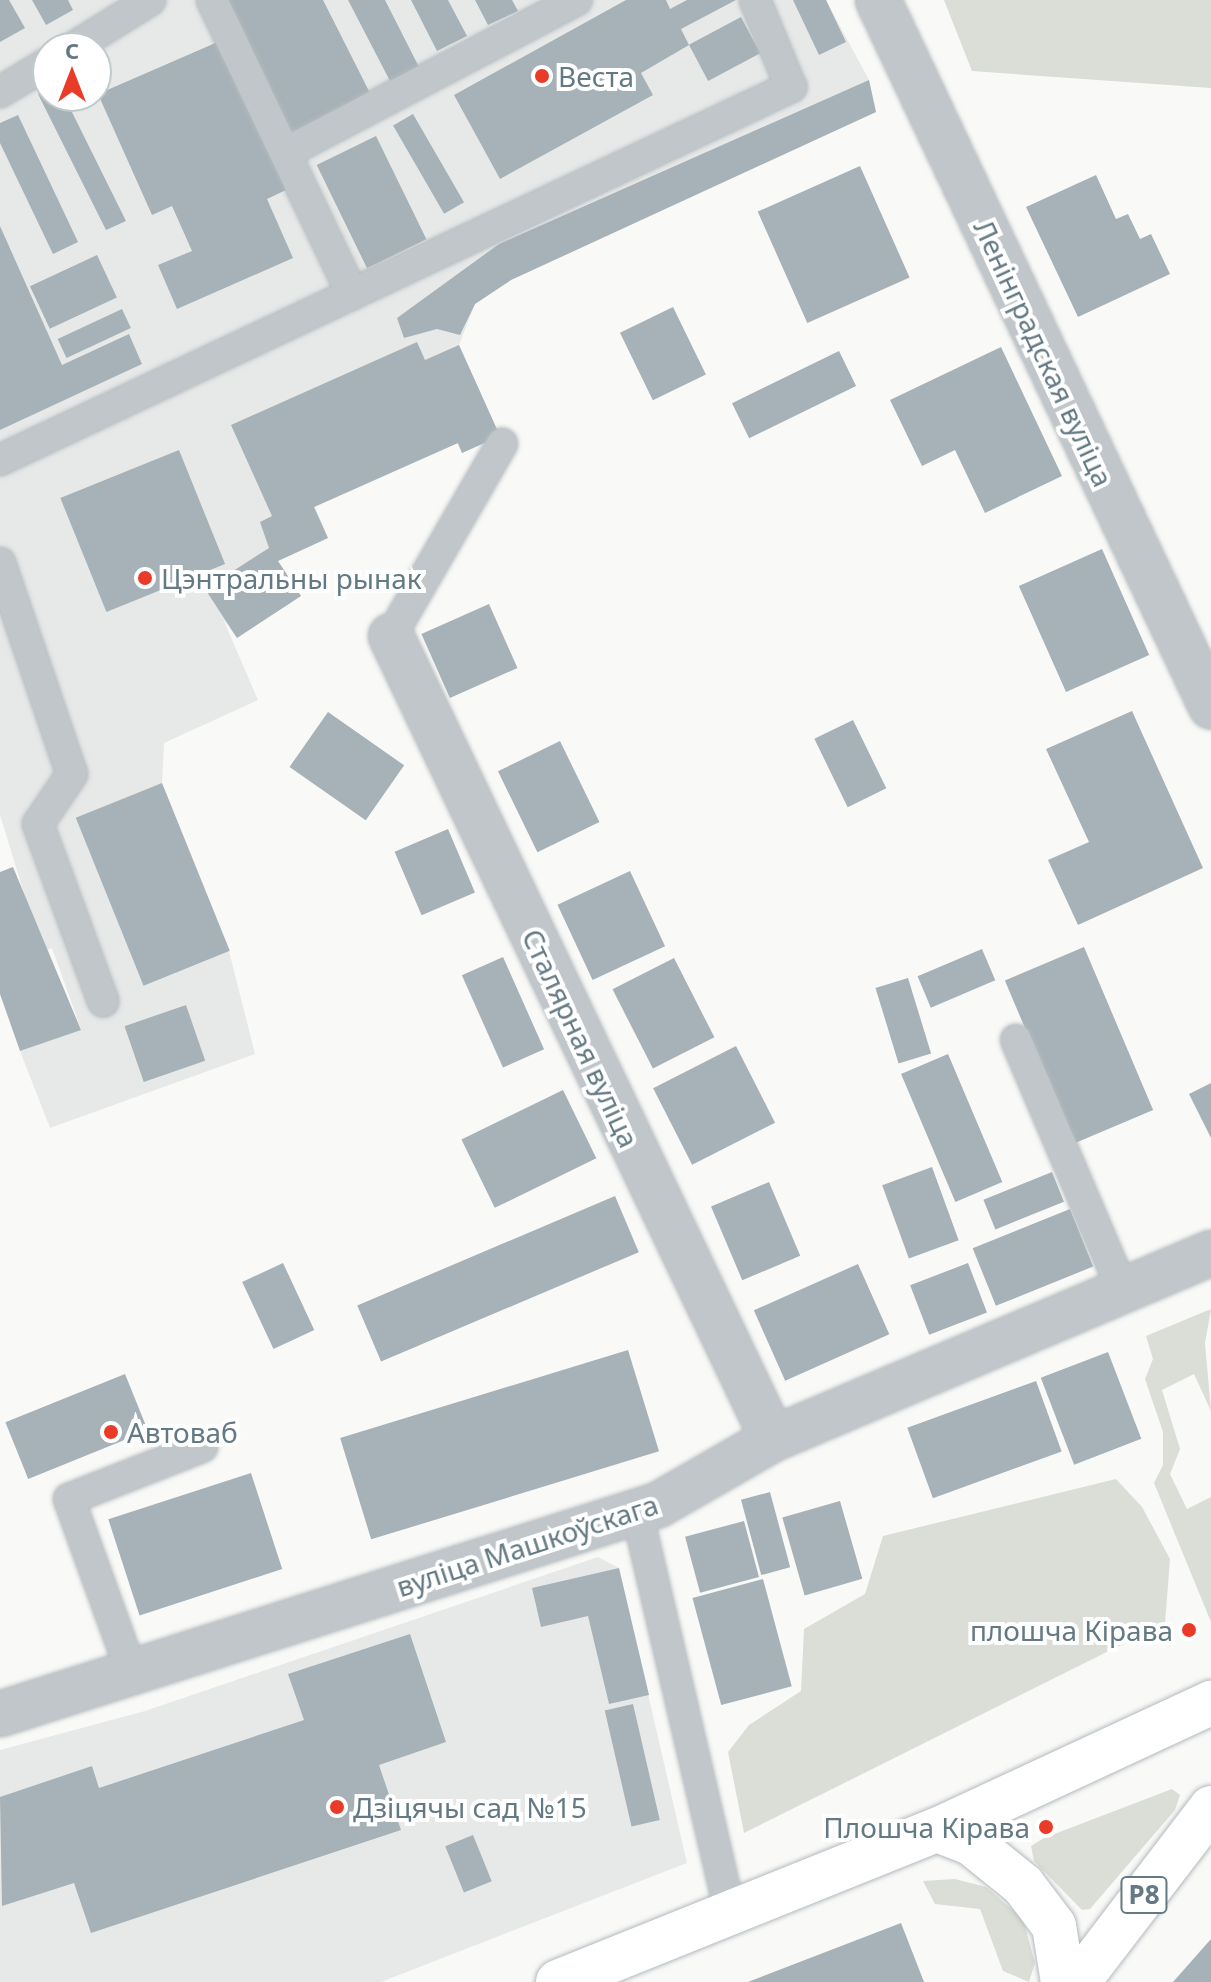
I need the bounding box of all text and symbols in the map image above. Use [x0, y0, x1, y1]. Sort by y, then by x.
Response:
north arrow [32, 32, 112, 112]
text: С [65, 35, 79, 65]
place label: Веста [558, 59, 634, 93]
marker: Веста [533, 67, 551, 85]
street label: Ленінградская вуліца [967, 214, 1121, 492]
place label: Цэнтральны рынак [161, 561, 422, 595]
marker: Цэнтральны рынак [136, 569, 154, 587]
street label: Сталярная вуліца [516, 923, 646, 1153]
place label: Автоваб [127, 1415, 238, 1449]
marker: Автоваб [102, 1423, 120, 1441]
street label: вуліца Машкоўскага [392, 1487, 662, 1603]
place label: плошча Кірава [970, 1613, 1173, 1647]
marker: плошча Кірава [1180, 1621, 1198, 1639]
place label: Дзіцячы сад №15 [353, 1790, 587, 1824]
marker: Дзіцячы сад №15 [328, 1798, 346, 1816]
place label: Плошча Кірава [823, 1810, 1030, 1844]
marker: Плошча Кірава [1037, 1818, 1055, 1836]
road number: Р8 [1120, 1873, 1168, 1917]

